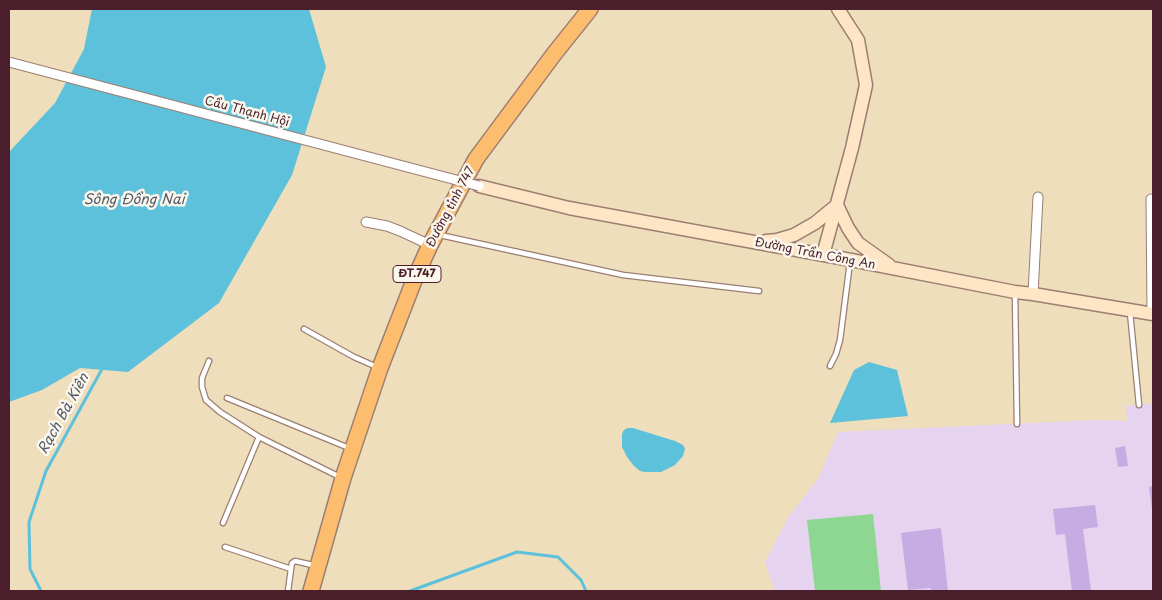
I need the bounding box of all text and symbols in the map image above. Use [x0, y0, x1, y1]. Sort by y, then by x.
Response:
street label: Cầu Thạnh Hội [203, 94, 291, 130]
street label: Đường tỉnh 747 [424, 164, 478, 250]
water label: Sông Đồng Nai [83, 192, 185, 208]
street label: Đường Trần Công An [753, 235, 877, 273]
road number: ĐT.747 [393, 266, 441, 282]
water label: Rạch Bà Kiên [35, 371, 93, 457]

